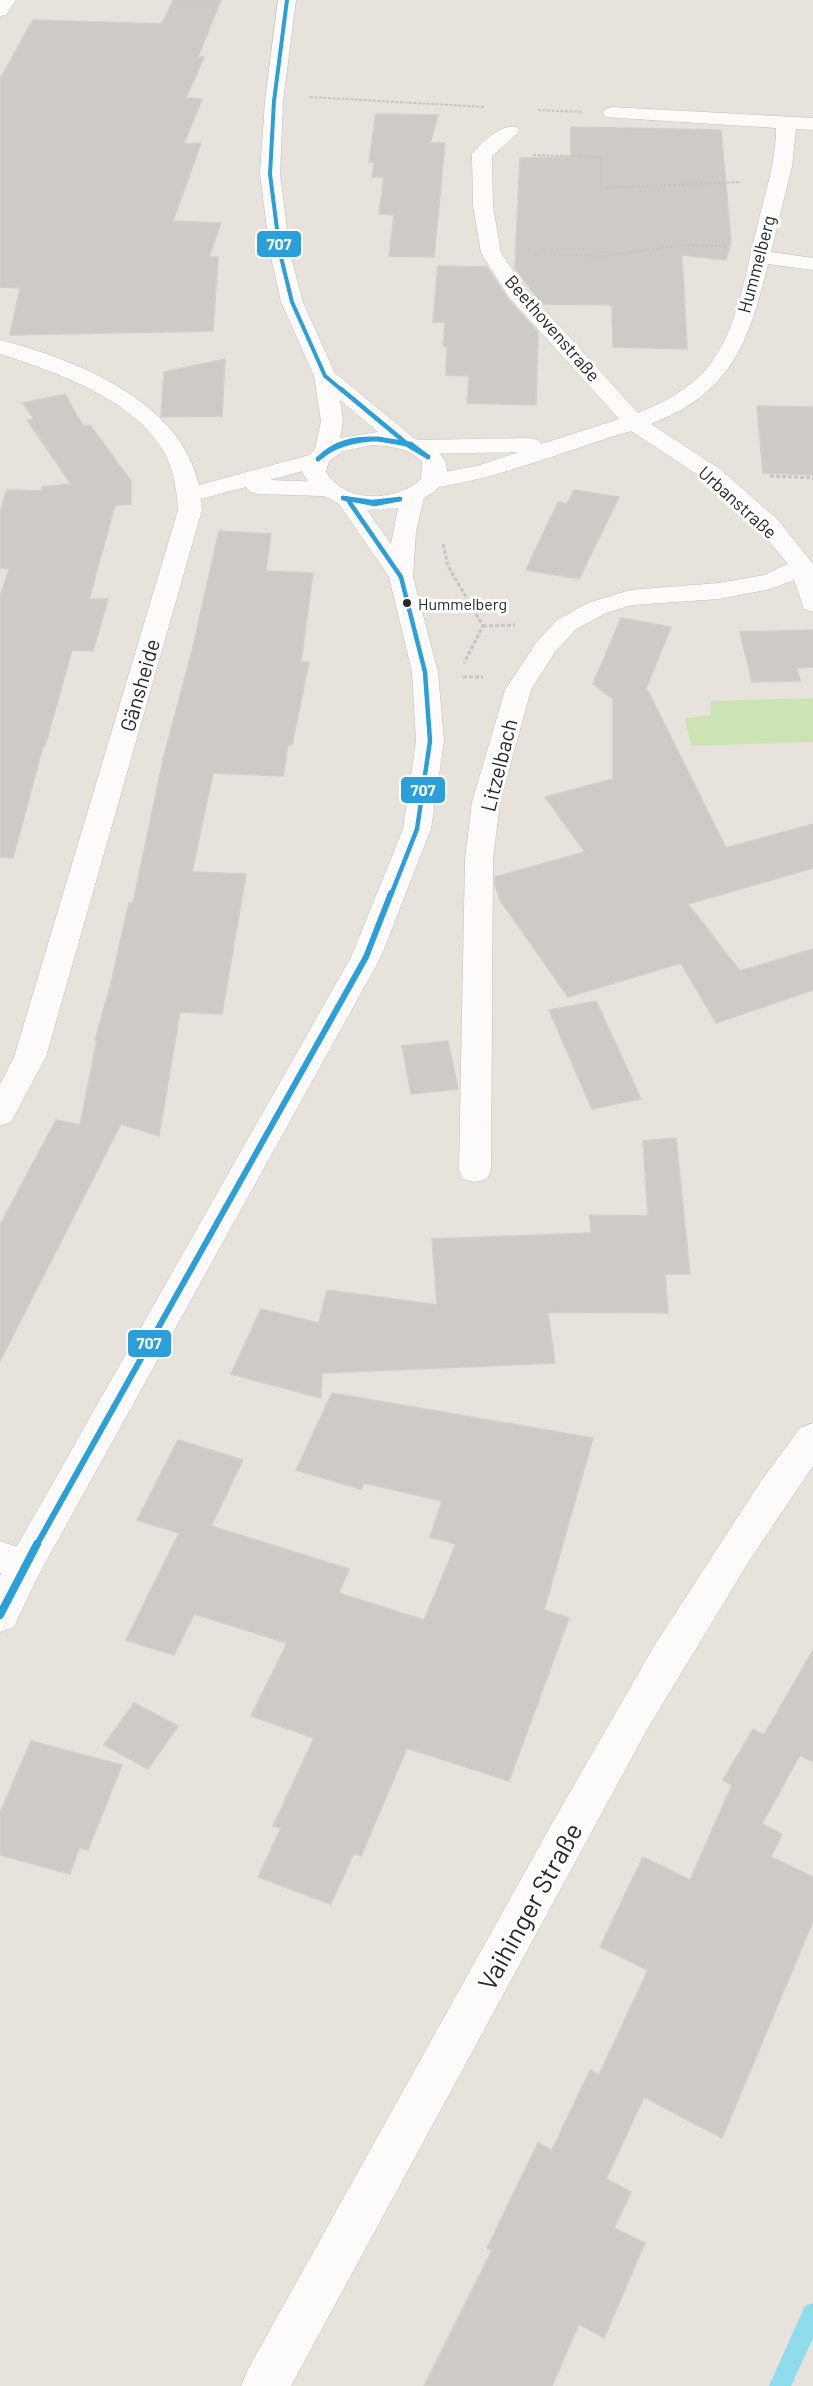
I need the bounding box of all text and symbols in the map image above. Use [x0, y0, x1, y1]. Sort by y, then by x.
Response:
street label: Hummelberg [732, 213, 780, 315]
line badge: 707 [256, 230, 302, 258]
text: 707 [267, 234, 292, 253]
street label: Beethovenstraße [501, 270, 605, 386]
street label: Urbanstraße [694, 461, 782, 543]
place label: Hummelberg [418, 594, 507, 613]
marker: Hummelberg [401, 597, 413, 609]
street label: Gänsheide [114, 636, 164, 734]
street label: Litzelbach [474, 716, 522, 814]
line badge: 707 [400, 776, 446, 804]
text: 707 [411, 780, 436, 799]
line badge: 707 [127, 1329, 172, 1358]
text: 707 [137, 1333, 162, 1352]
street label: Vaihinger Straße [470, 1817, 588, 1995]

